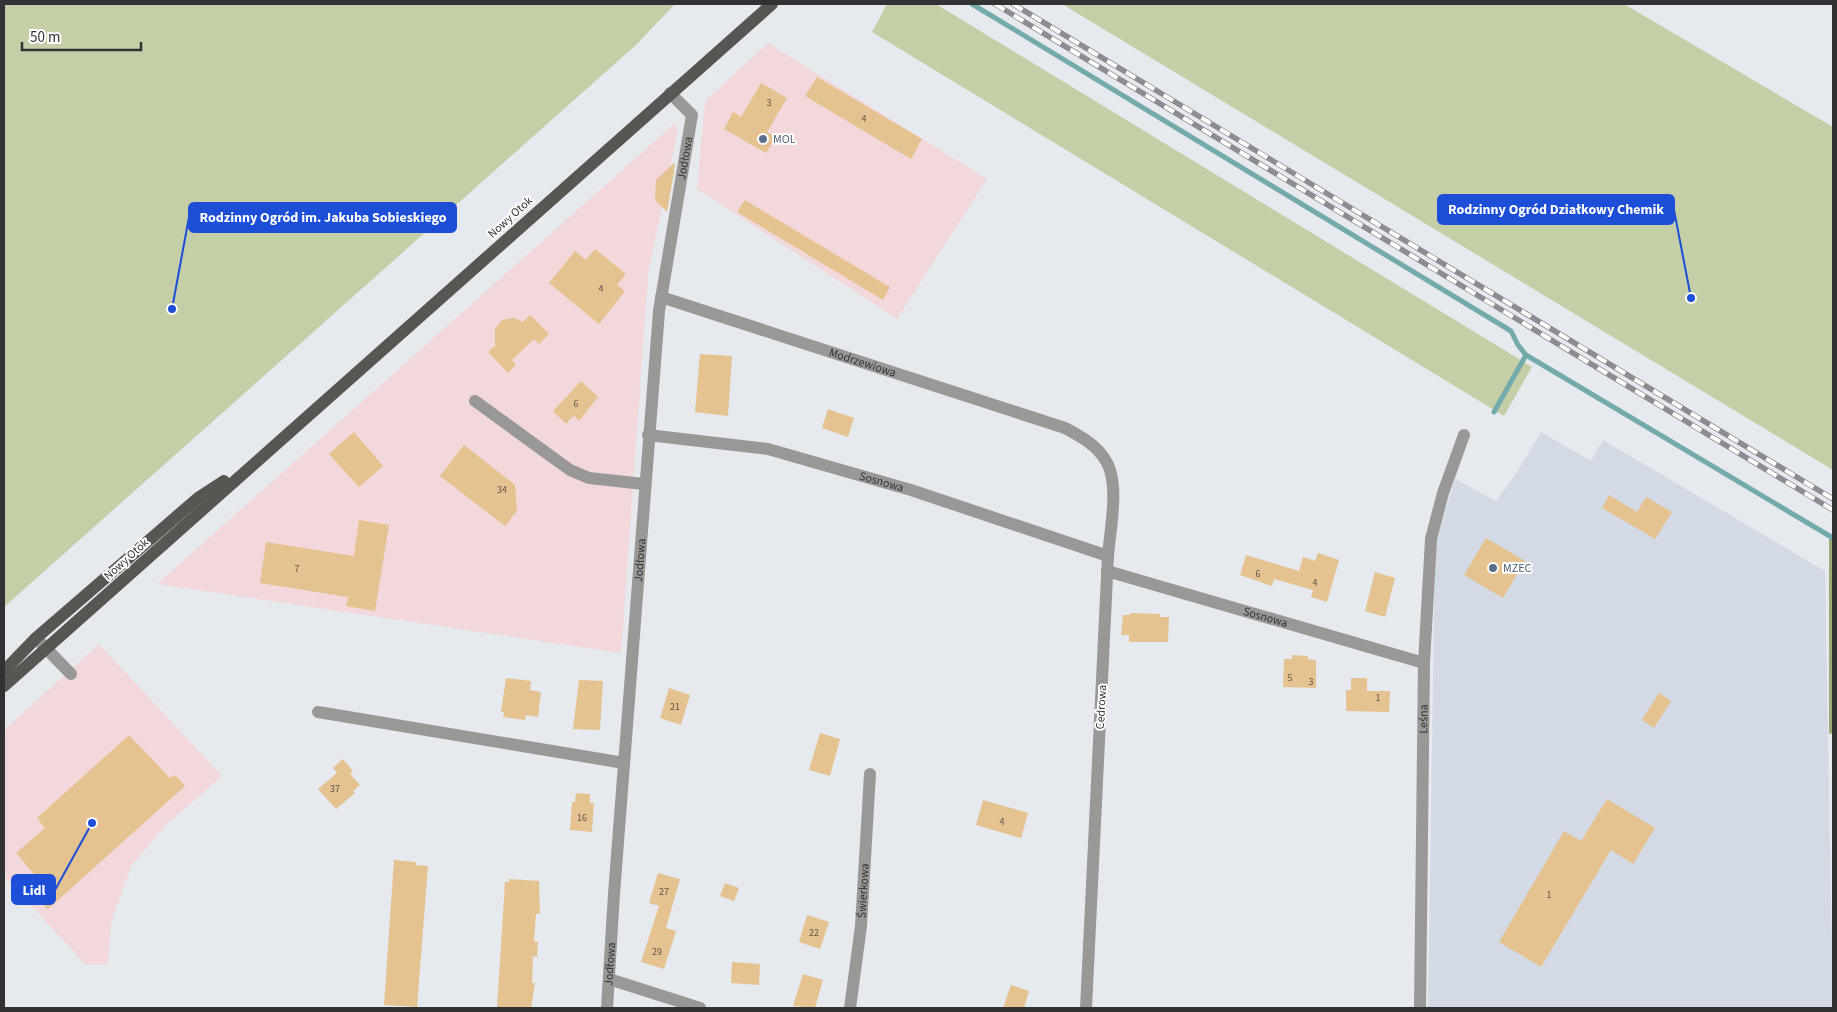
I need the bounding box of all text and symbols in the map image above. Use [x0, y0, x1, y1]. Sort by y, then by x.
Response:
scale bar [22, 20, 141, 52]
text: 50 m [30, 27, 60, 48]
house number: 3 [767, 96, 772, 110]
house number: 4 [862, 112, 867, 126]
place label: MOL [773, 131, 796, 148]
marker: MOL [757, 133, 769, 145]
street label: Jodłowa [673, 135, 697, 181]
street label: Nowy Otok [484, 193, 537, 242]
callout: Rodzinny Ogród Działkowy Chemik [1438, 195, 1674, 224]
text: Rodzinny Ogród Działkowy Chemik [1448, 200, 1664, 220]
callout: Rodzinny Ogród im. Jakuba Sobieskiego [189, 203, 456, 232]
text: Rodzinny Ogród im. Jakuba Sobieskiego [199, 208, 447, 228]
house number: 4 [599, 282, 604, 296]
street label: Modrzewiowa [827, 344, 898, 382]
house number: 6 [574, 397, 579, 411]
street label: Sosnowa [857, 468, 906, 497]
house number: 34 [497, 483, 507, 497]
street label: Nowy Otok [100, 535, 153, 584]
street label: Jodłowa [630, 538, 650, 583]
place label: MZEC [1503, 560, 1532, 577]
house number: 7 [295, 562, 300, 576]
marker: MZEC [1487, 562, 1499, 574]
house number: 6 [1256, 567, 1261, 581]
house number: 4 [1313, 576, 1318, 590]
street label: Sosnowa [1241, 603, 1290, 632]
house number: 5 [1288, 671, 1293, 685]
house number: 3 [1309, 675, 1314, 689]
street label: Cedrowa [1092, 684, 1111, 730]
house number: 1 [1376, 691, 1381, 705]
house number: 21 [670, 700, 680, 714]
street label: Leśna [1415, 704, 1433, 734]
house number: 37 [330, 782, 340, 796]
house number: 16 [577, 811, 587, 825]
house number: 4 [1000, 815, 1005, 829]
street label: Świerkowa [853, 863, 874, 919]
callout: Lidl [12, 875, 55, 904]
text: Lidl [22, 881, 46, 901]
house number: 27 [659, 885, 669, 899]
house number: 1 [1547, 888, 1552, 902]
house number: 22 [809, 926, 819, 940]
street label: Jodłowa [600, 942, 620, 986]
house number: 29 [652, 945, 662, 959]

